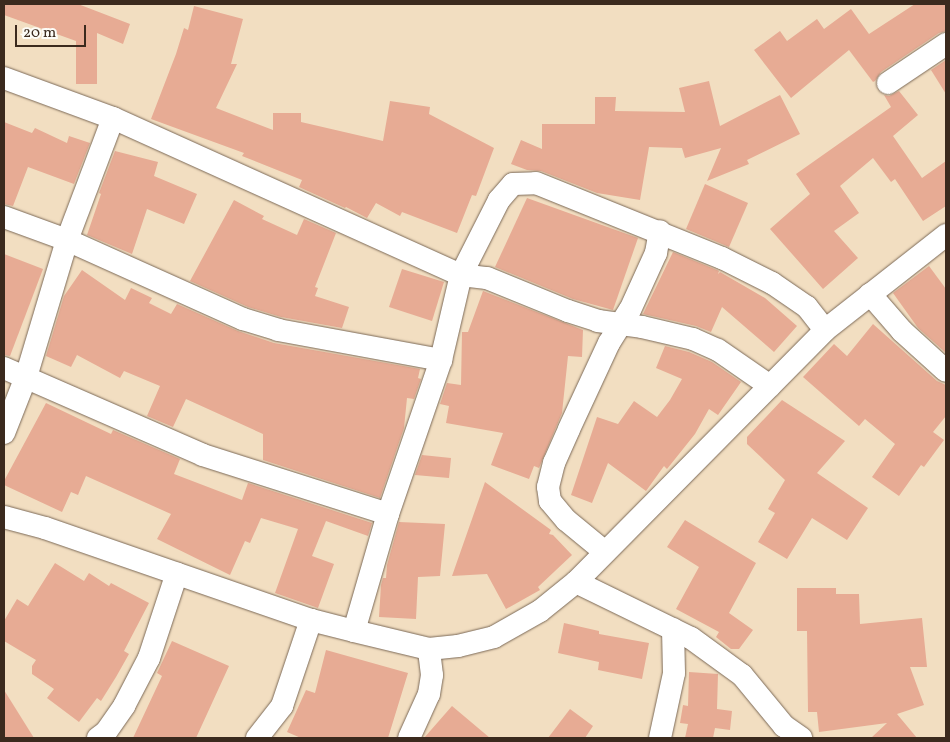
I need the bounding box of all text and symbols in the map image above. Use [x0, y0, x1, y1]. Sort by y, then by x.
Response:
scale bar [18, 15, 89, 47]
text: 20 m [23, 23, 56, 44]

